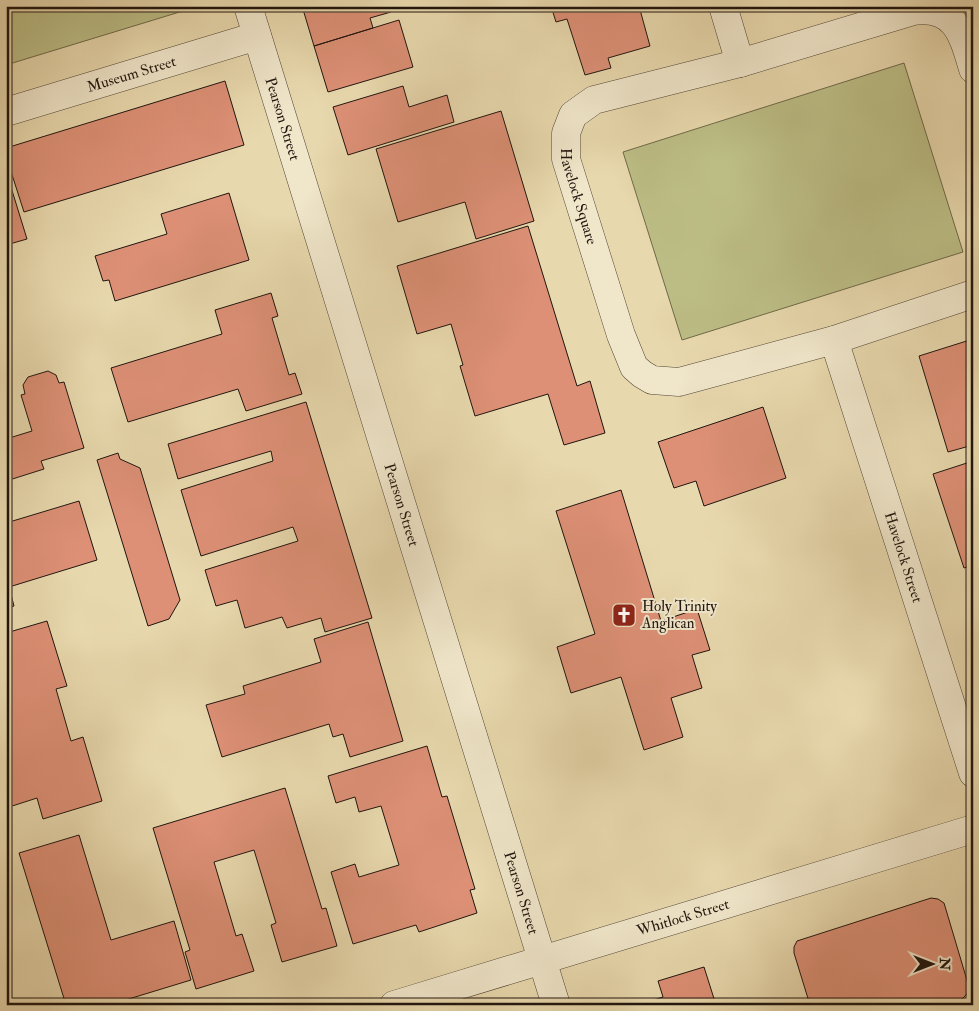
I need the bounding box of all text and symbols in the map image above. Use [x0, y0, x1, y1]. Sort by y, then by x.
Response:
street label: Museum Street [84, 52, 178, 97]
street label: Pearson Street [261, 75, 305, 163]
street label: Havelock Square [557, 148, 602, 247]
street label: Pearson Street [380, 461, 424, 549]
street label: Havelock Street [880, 509, 927, 605]
place label: Holy Trinity Anglican [641, 597, 717, 633]
church icon: Holy Trinity Anglican [611, 602, 637, 628]
street label: Pearson Street [500, 849, 543, 937]
street label: Whitlock Street [633, 894, 732, 940]
north arrow [906, 938, 956, 988]
text: N [936, 957, 953, 971]

